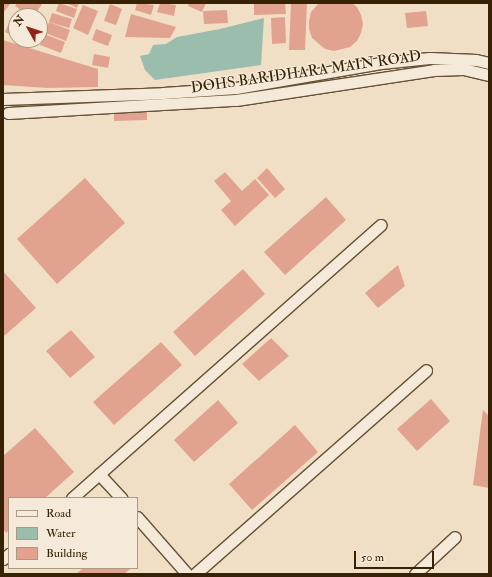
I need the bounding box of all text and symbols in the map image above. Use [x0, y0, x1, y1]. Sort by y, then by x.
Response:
north arrow [8, 8, 48, 48]
text: N [11, 13, 27, 29]
street label: DOHS BARIDHARA MAIN ROAD [190, 47, 422, 97]
legend [8, 497, 138, 569]
text: Road [46, 506, 71, 521]
text: Water [46, 526, 75, 541]
scale bar [356, 543, 436, 569]
text: Building [46, 546, 87, 561]
text: 50 m [361, 550, 384, 565]

